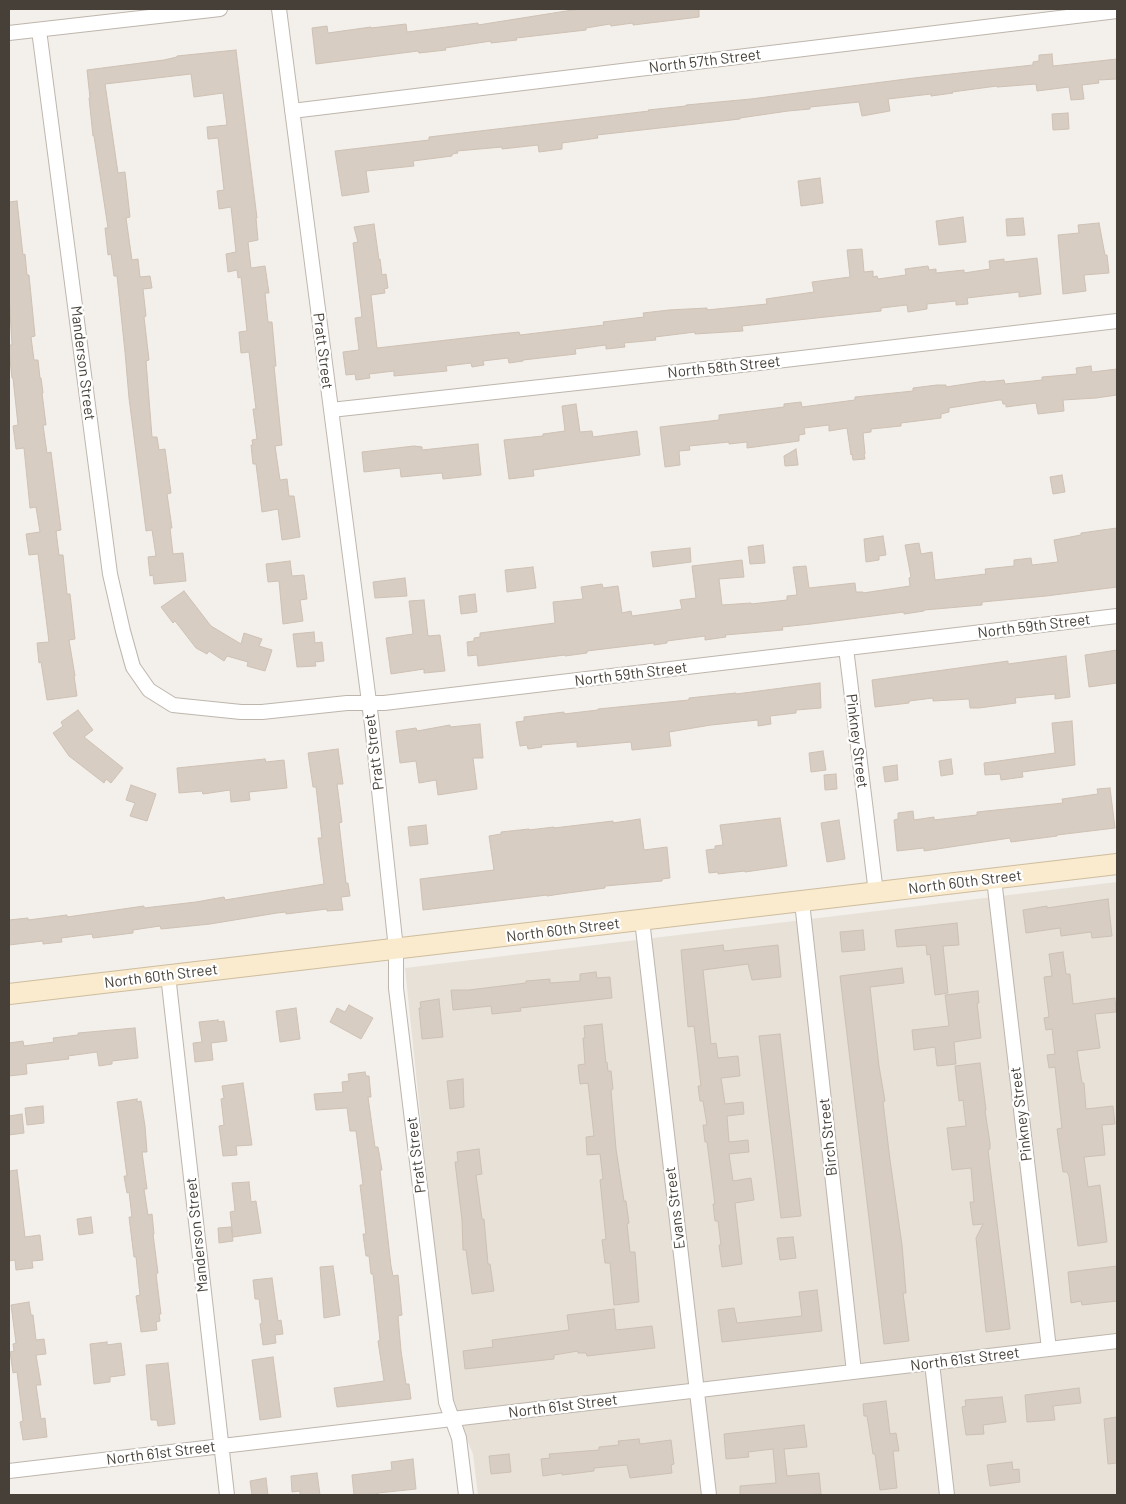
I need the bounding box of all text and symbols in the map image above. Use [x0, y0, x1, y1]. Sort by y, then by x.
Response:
street label: North 57th Street [648, 45, 762, 77]
street label: Manderson Street [67, 305, 99, 421]
street label: Pratt Street [309, 312, 337, 390]
street label: North 58th Street [667, 352, 781, 382]
street label: North 59th Street [977, 610, 1091, 642]
street label: North 59th Street [574, 658, 688, 690]
street label: Pinkney Street [842, 693, 872, 789]
street label: Pratt Street [360, 713, 388, 791]
street label: North 60th Street [907, 866, 1023, 898]
street label: North 60th Street [505, 914, 621, 946]
street label: North 60th Street [103, 960, 219, 992]
street label: Pinkney Street [1006, 1066, 1036, 1162]
street label: Birch Street [815, 1097, 841, 1177]
street label: Pratt Street [402, 1116, 430, 1194]
street label: Evans Street [661, 1166, 689, 1250]
street label: Manderson Street [182, 1177, 212, 1293]
street label: North 61st Street [909, 1343, 1021, 1375]
street label: North 61st Street [507, 1390, 619, 1422]
street label: North 61st Street [105, 1437, 217, 1469]

